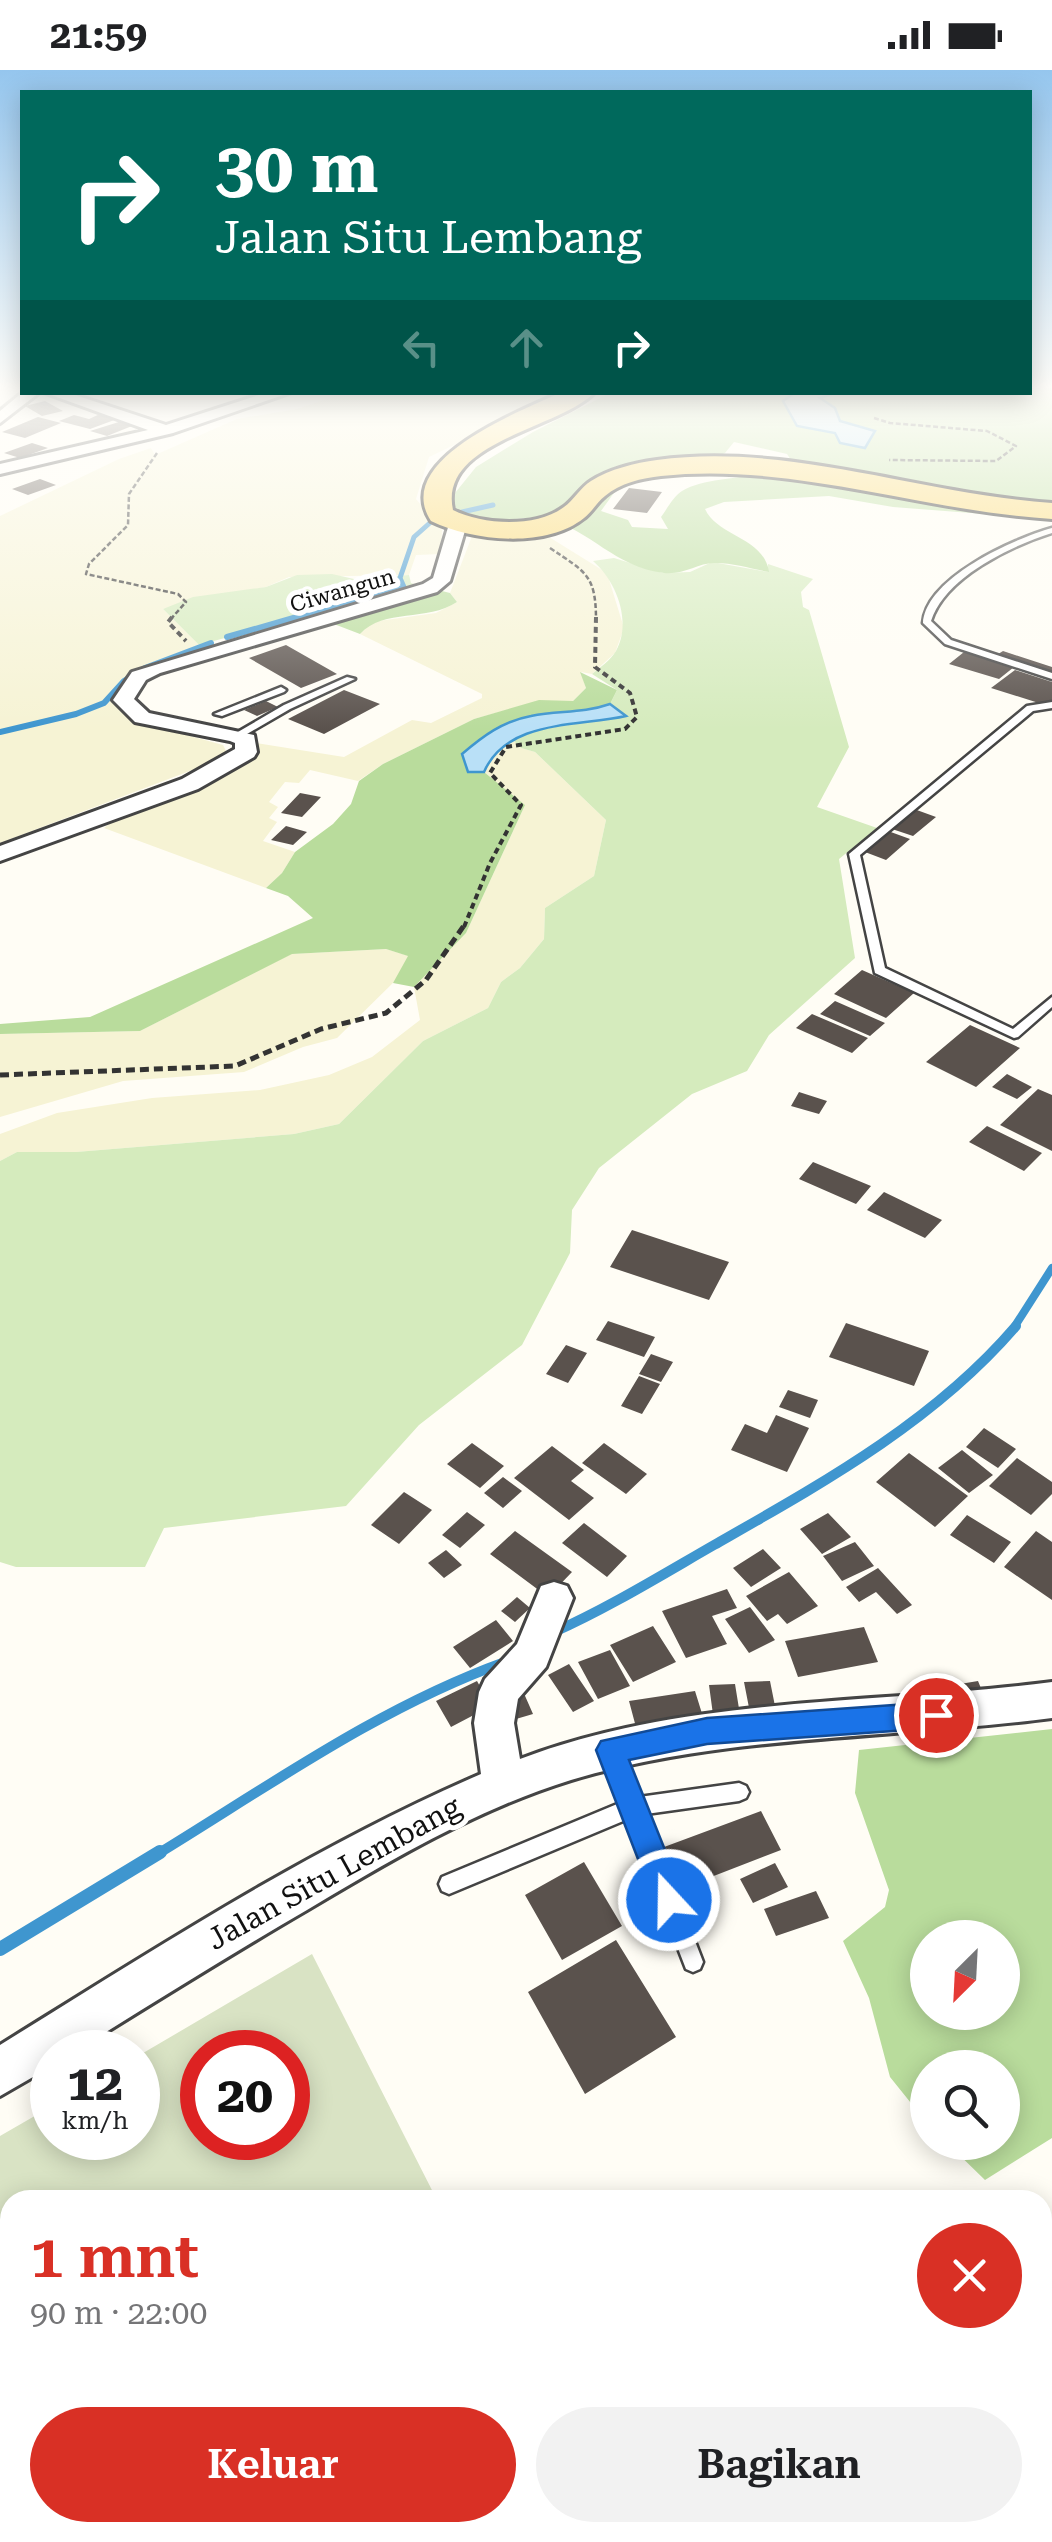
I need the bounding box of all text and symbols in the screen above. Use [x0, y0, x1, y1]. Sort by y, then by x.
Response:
text: 21:59 [50, 13, 147, 57]
text: 30 m [215, 127, 379, 209]
icon: right [50, 130, 180, 260]
text: Jalan Situ Lembang [215, 211, 642, 264]
icon: left [394, 320, 449, 375]
icon: ahead [499, 320, 554, 375]
icon: right [604, 320, 659, 375]
street label: Ciwangun [287, 564, 397, 617]
pin [894, 1673, 979, 1758]
icon: arrive [909, 1688, 964, 1743]
street label: Jalan Situ Lembang [201, 1788, 467, 1957]
position arrow [617, 1848, 721, 1952]
north arrow [910, 1920, 1020, 2030]
map controls [910, 1920, 1020, 2160]
speed limit sign: 20 [180, 2030, 310, 2160]
button: search [910, 2050, 1020, 2160]
text: 12 [67, 2054, 123, 2112]
text: km/h [62, 2106, 128, 2135]
text: 1 mnt [30, 2221, 199, 2292]
button: close [917, 2223, 1022, 2328]
text: 90 m · 22:00 [30, 2294, 207, 2332]
button: Keluar [30, 2407, 516, 2522]
button: Bagikan [536, 2407, 1022, 2522]

